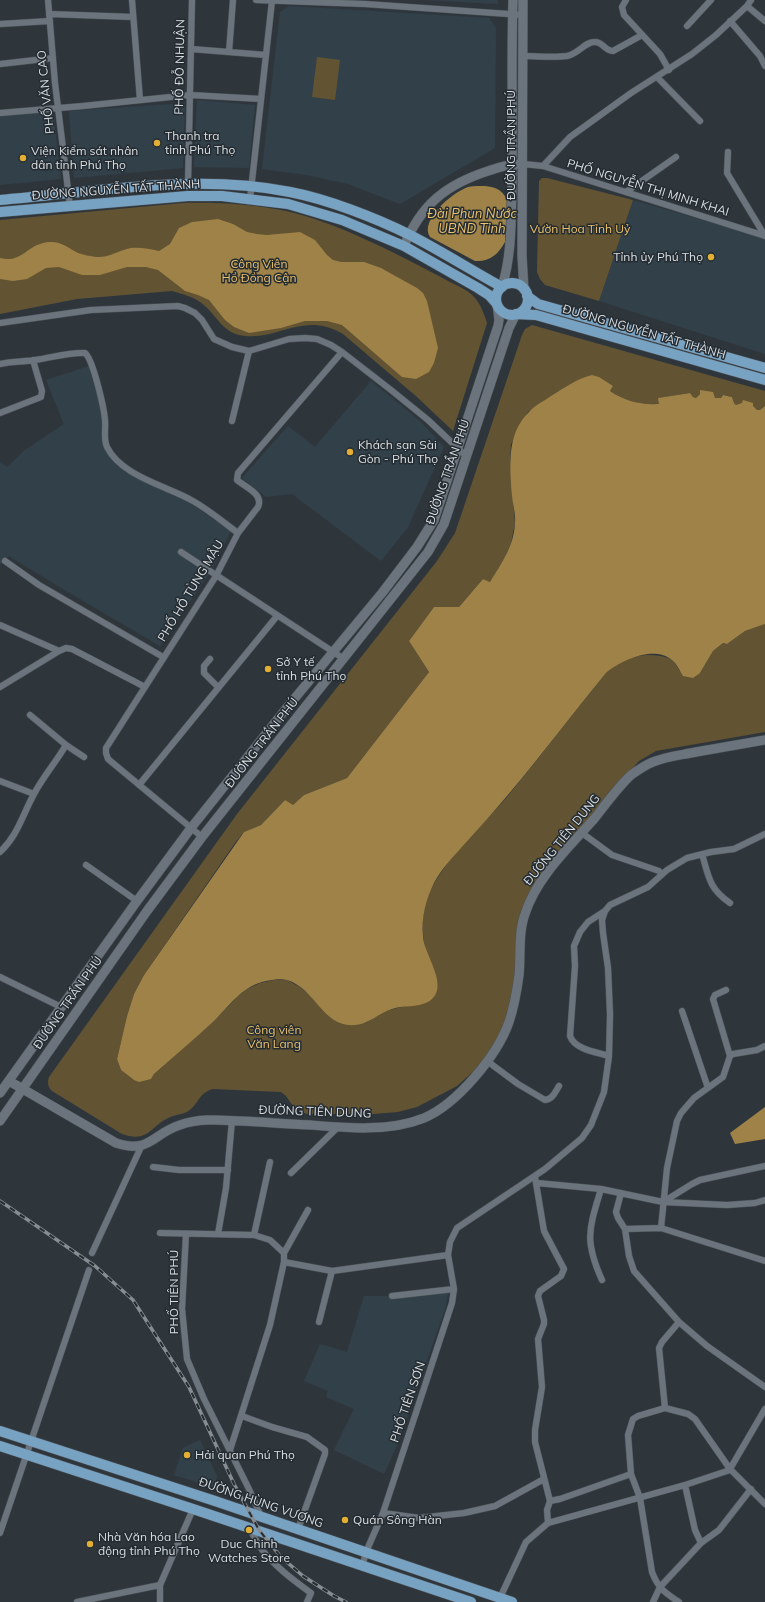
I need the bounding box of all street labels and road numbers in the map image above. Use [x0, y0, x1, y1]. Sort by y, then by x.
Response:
street label: PHỐ ĐỖ NHUẬN [172, 19, 188, 115]
street label: PHỐ VĂN CAO [34, 49, 58, 135]
street label: ĐƯỜNG TRẦN PHÚ [504, 90, 518, 200]
street label: PHỐ NGUYỄN THỊ MINH KHAI [565, 156, 731, 220]
street label: ĐƯỜNG NGUYỄN TẤT THÀNH [31, 177, 201, 203]
street label: ĐƯỜNG NGUYỄN TẤT THÀNH [561, 302, 727, 362]
street label: ĐƯỜNG TRẦN PHÚ [423, 418, 473, 526]
street label: PHỐ HỒ TÙNG MẬU [155, 538, 227, 644]
street label: ĐƯỜNG TRẦN PHÚ [222, 695, 302, 791]
street label: ĐƯỜNG TIÊN DUNG [521, 792, 603, 888]
street label: ĐƯỜNG TRẦN PHÚ [31, 954, 105, 1052]
street label: ĐƯỜNG TIÊN DUNG [258, 1103, 372, 1121]
street label: PHỐ TIÊN PHÚ [167, 1250, 181, 1334]
street label: PHỐ TIÊN SƠN [387, 1360, 429, 1444]
street label: ĐƯỜNG HÙNG VƯƠNG [197, 1475, 325, 1531]

